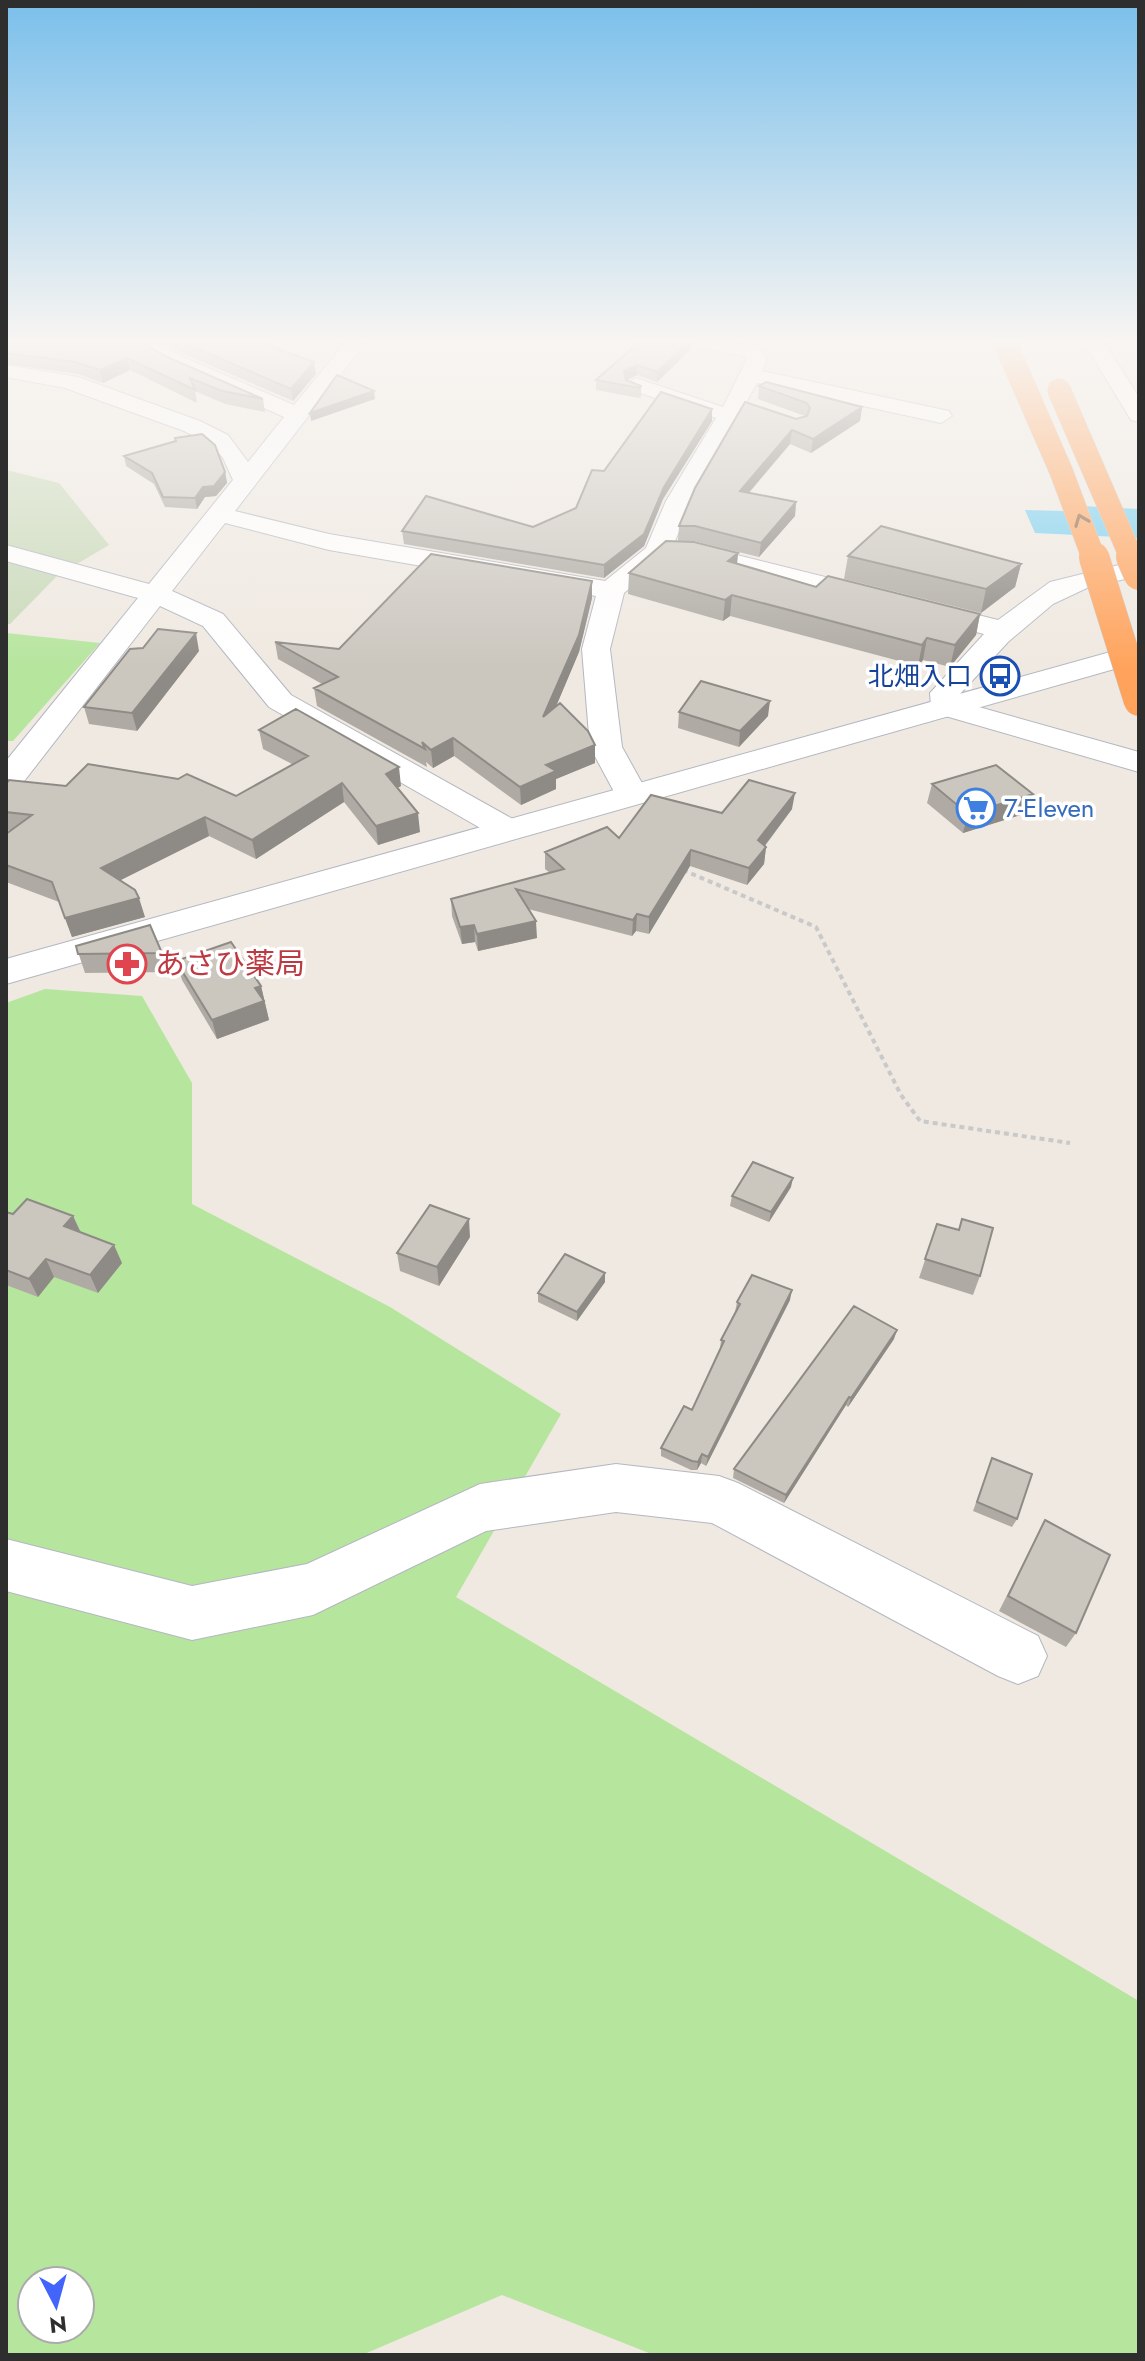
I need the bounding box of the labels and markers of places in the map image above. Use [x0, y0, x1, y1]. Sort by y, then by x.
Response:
bus stop icon: 北畑入口 [979, 655, 1021, 697]
place label: 北畑入口 [868, 657, 972, 695]
supermarket icon: 7-Eleven [955, 787, 997, 829]
place label: 7-Eleven [1004, 789, 1094, 827]
place label: あさひ薬局 [155, 942, 305, 985]
pharmacy icon: あさひ薬局 [106, 943, 148, 985]

